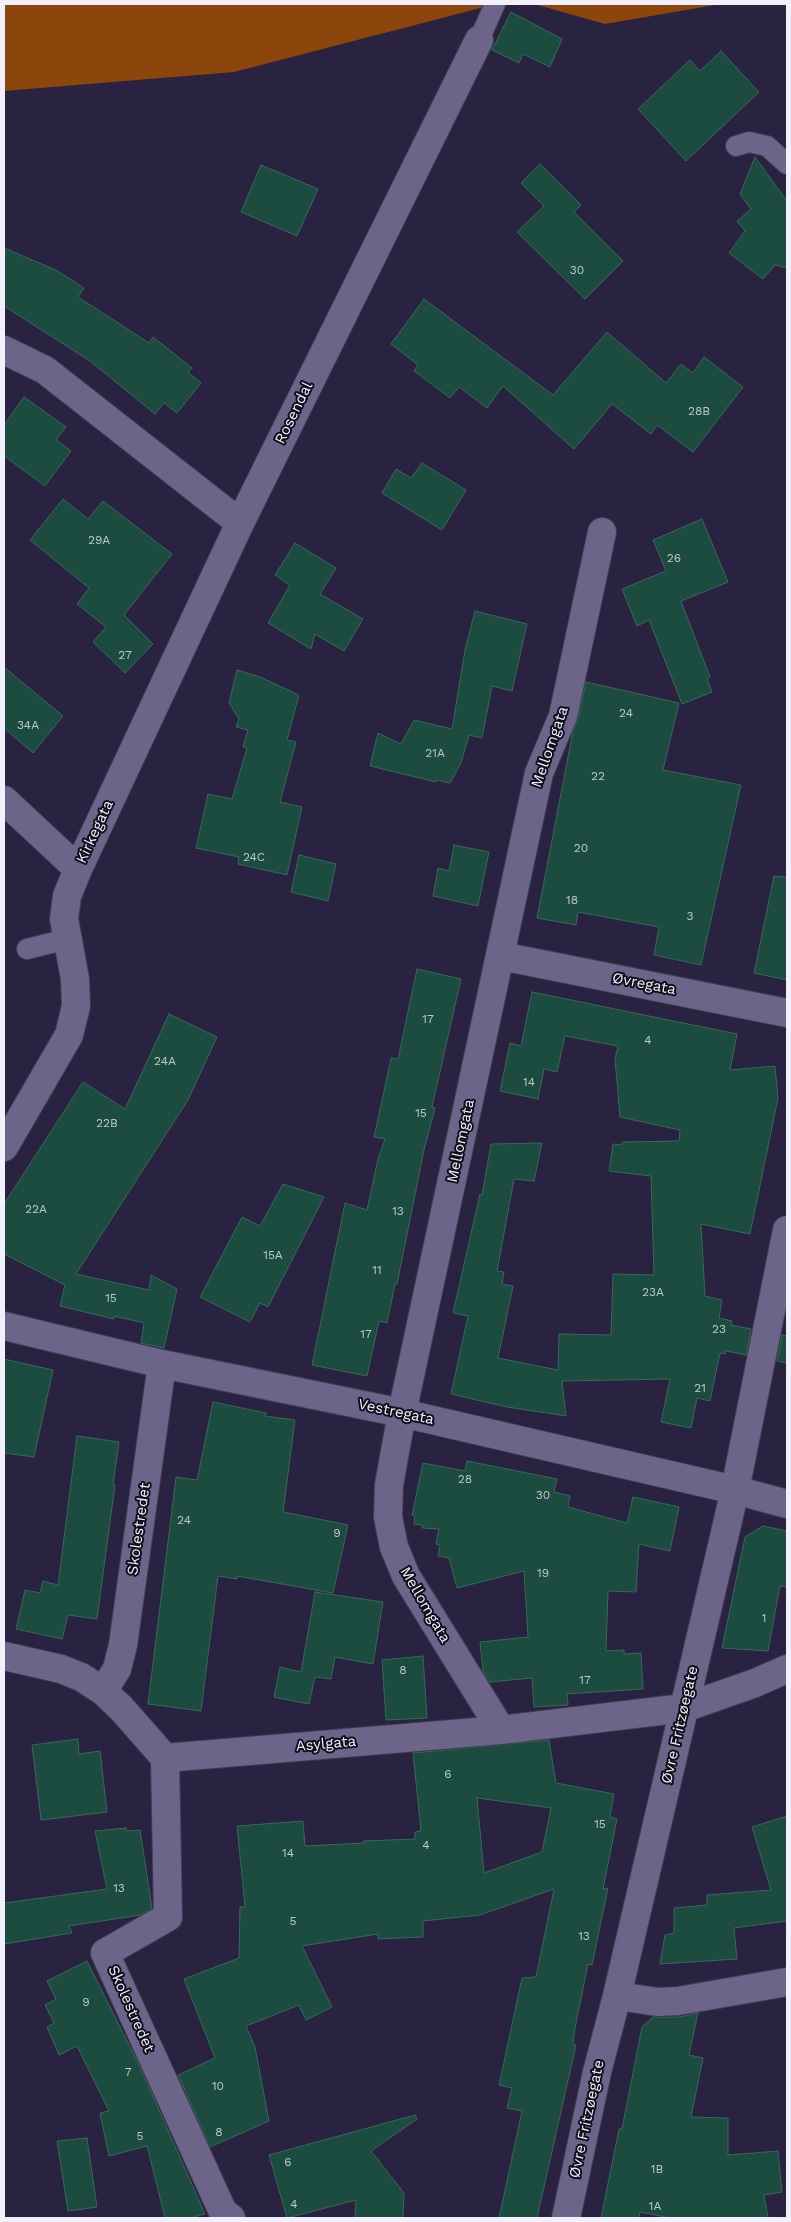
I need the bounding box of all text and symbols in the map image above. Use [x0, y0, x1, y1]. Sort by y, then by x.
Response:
house number: 30 [570, 263, 584, 277]
street label: Rosendal [271, 379, 317, 447]
house number: 28B [688, 404, 710, 418]
house number: 29A [88, 533, 110, 547]
house number: 26 [667, 551, 681, 565]
house number: 27 [118, 648, 132, 662]
street label: Mellomgata [528, 704, 572, 790]
house number: 24 [619, 706, 633, 720]
house number: 34A [17, 718, 39, 732]
house number: 21A [425, 746, 445, 760]
house number: 22 [591, 769, 605, 783]
street label: Kirkegata [73, 797, 117, 867]
house number: 20 [574, 841, 588, 855]
house number: 24C [243, 850, 265, 864]
house number: 18 [566, 893, 578, 907]
house number: 3 [687, 909, 693, 923]
street label: Øvregata [611, 969, 677, 999]
house number: 17 [422, 1012, 434, 1026]
house number: 4 [644, 1033, 652, 1047]
house number: 24A [154, 1054, 176, 1068]
house number: 14 [523, 1075, 535, 1089]
street label: Mellomgata [443, 1098, 479, 1184]
house number: 15 [415, 1106, 427, 1120]
house number: 22B [96, 1116, 118, 1130]
house number: 22A [25, 1202, 47, 1216]
house number: 13 [392, 1204, 404, 1218]
house number: 15A [263, 1248, 283, 1262]
house number: 11 [372, 1263, 382, 1277]
house number: 23A [642, 1285, 664, 1299]
house number: 15 [105, 1291, 117, 1305]
house number: 23 [712, 1322, 726, 1336]
house number: 17 [360, 1327, 372, 1341]
house number: 21 [694, 1381, 706, 1395]
street label: Vestregata [356, 1395, 436, 1429]
house number: 28 [458, 1472, 472, 1486]
street label: Skolestredet [124, 1482, 154, 1576]
house number: 30 [536, 1488, 550, 1502]
house number: 24 [177, 1513, 191, 1527]
house number: 9 [333, 1526, 341, 1540]
street label: Mellomgata [396, 1564, 454, 1646]
house number: 19 [537, 1566, 549, 1580]
house number: 1 [762, 1611, 766, 1625]
house number: 8 [399, 1663, 407, 1677]
street label: Øvre Fritzøegate [658, 1664, 702, 1786]
house number: 17 [579, 1673, 591, 1687]
street label: Asylgata [295, 1732, 357, 1756]
house number: 6 [444, 1767, 452, 1781]
house number: 15 [594, 1817, 606, 1831]
house number: 4 [422, 1838, 430, 1852]
house number: 14 [282, 1846, 294, 1860]
house number: 13 [113, 1881, 125, 1895]
house number: 5 [290, 1914, 296, 1928]
house number: 13 [578, 1929, 590, 1943]
street label: Skolestredet [104, 1963, 158, 2055]
house number: 9 [82, 1995, 90, 2009]
street label: Øvre Fritzøegate [566, 2058, 608, 2180]
house number: 7 [125, 2065, 131, 2079]
house number: 10 [212, 2079, 224, 2093]
house number: 8 [215, 2125, 223, 2139]
house number: 5 [137, 2129, 143, 2143]
house number: 6 [284, 2155, 292, 2169]
house number: 1B [651, 2162, 663, 2176]
house number: 4 [290, 2197, 298, 2211]
house number: 1A [649, 2199, 661, 2213]

